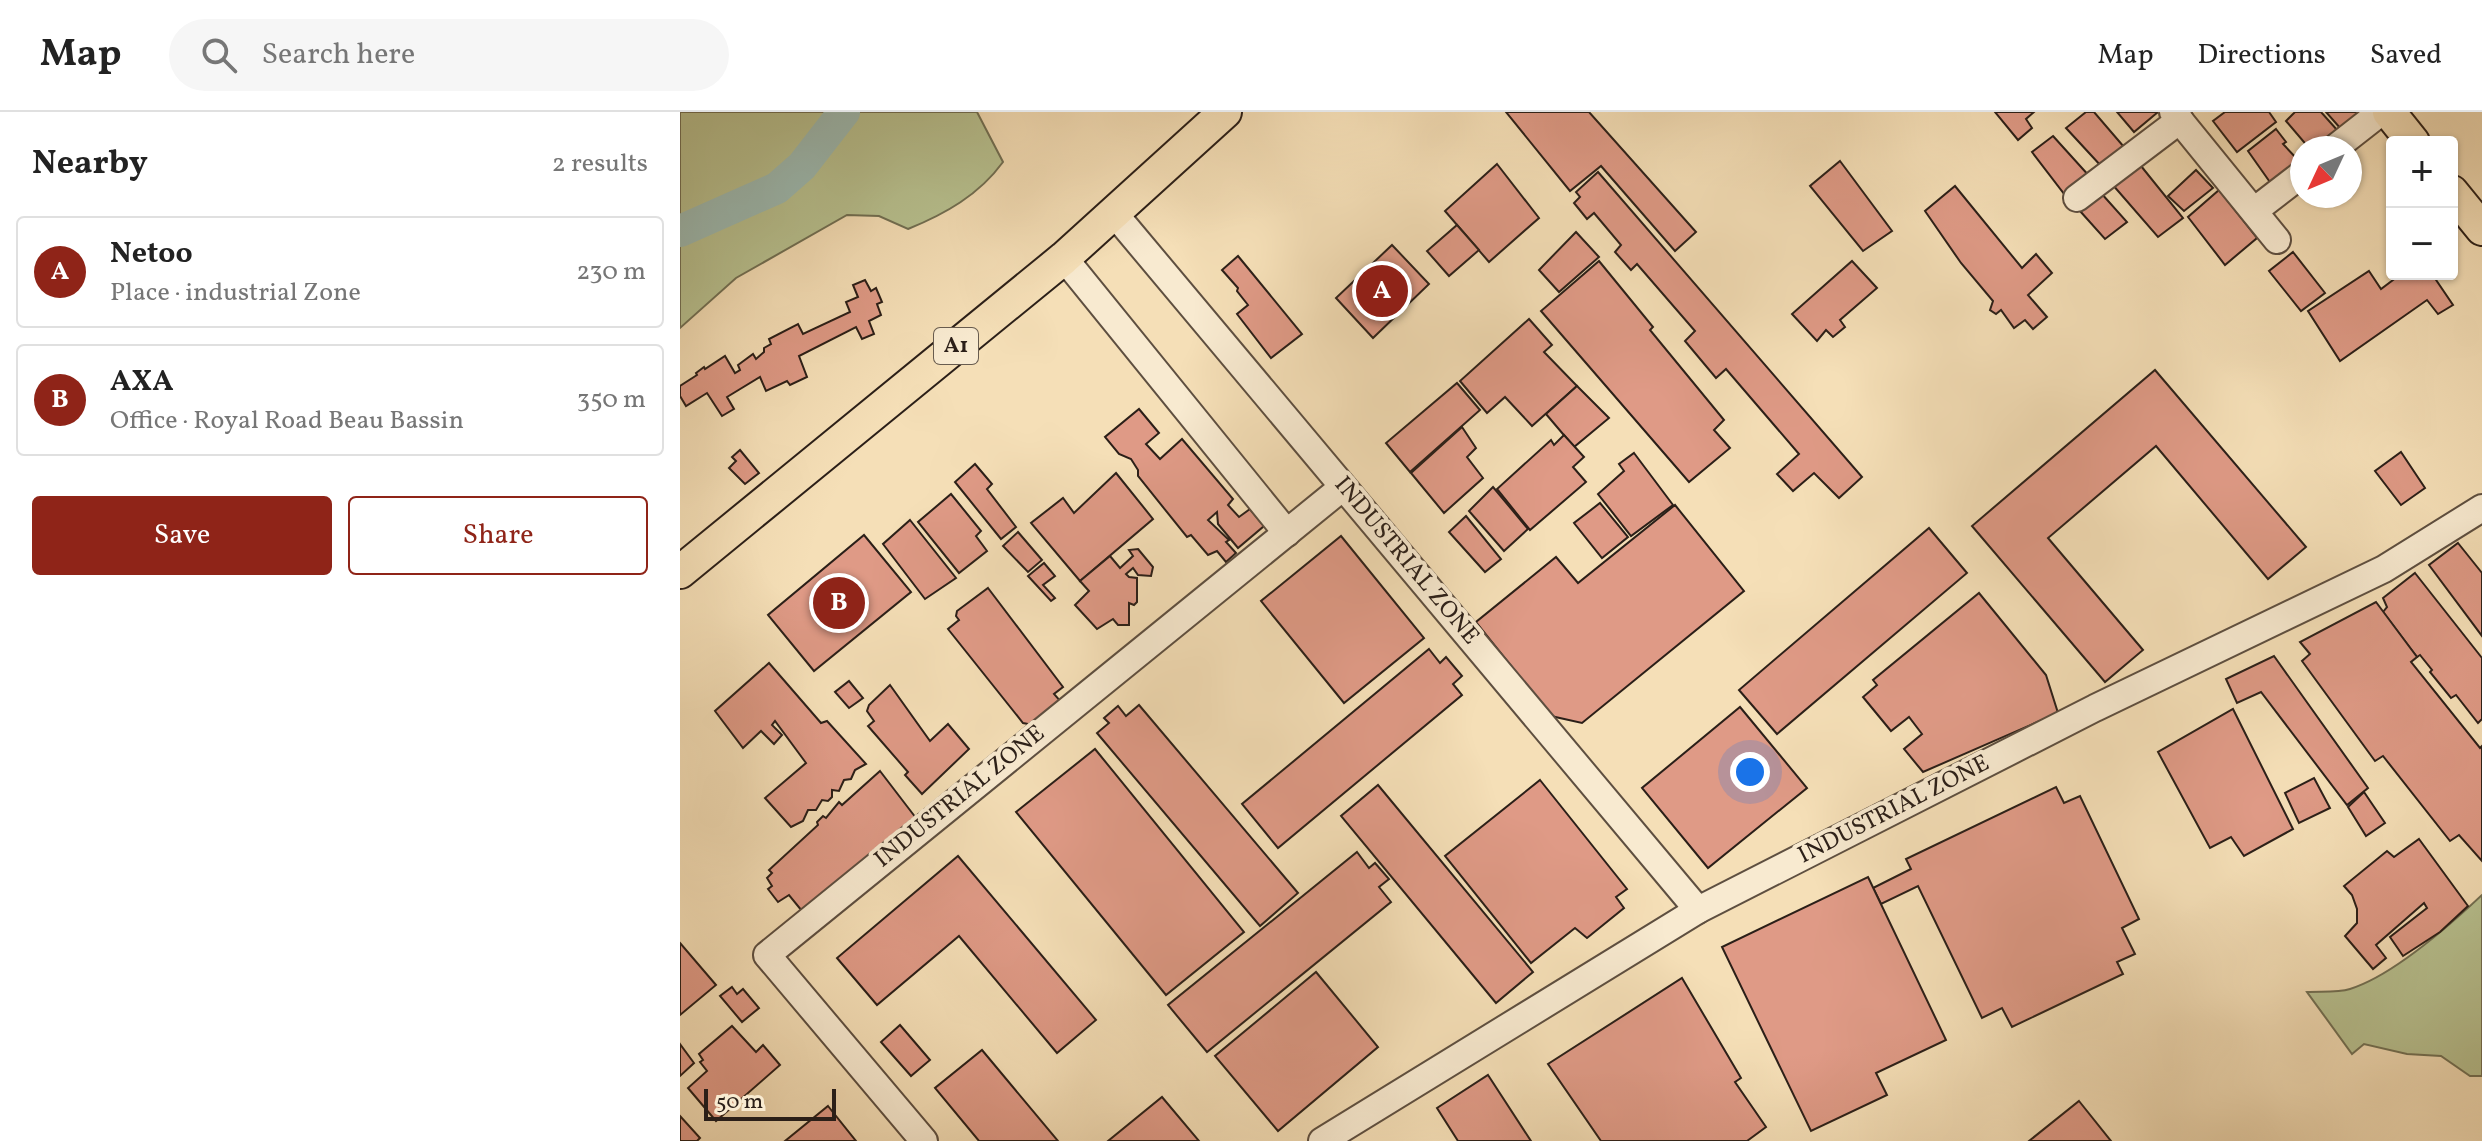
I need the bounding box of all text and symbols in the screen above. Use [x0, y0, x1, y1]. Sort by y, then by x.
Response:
search box [169, 19, 729, 91]
text: Map [40, 29, 121, 82]
icon: search [197, 33, 241, 77]
text: Search here [261, 34, 415, 76]
text: Map [2098, 36, 2154, 75]
text: Directions [2198, 36, 2326, 75]
text: Saved [2370, 36, 2442, 75]
north arrow [2290, 136, 2362, 208]
map controls [2386, 136, 2458, 280]
button: + [2386, 136, 2458, 208]
text: Nearby [32, 141, 148, 188]
text: 2 results [552, 146, 648, 182]
button: − [2386, 208, 2458, 280]
text: Netoo [110, 233, 193, 275]
text: A [51, 254, 69, 290]
text: 230 m [576, 254, 646, 290]
pin: A [1356, 261, 1408, 321]
text: Place · industrial Zone [110, 275, 361, 311]
road number: A1 [934, 328, 978, 364]
text: AXA [110, 361, 174, 403]
text: B [51, 382, 69, 418]
text: 350 m [577, 382, 646, 418]
text: Office · Royal Road Beau Bassin [110, 403, 464, 439]
street label: INDUSTRIAL ZONE [1325, 469, 1487, 653]
button: Save [32, 496, 332, 575]
button: Share [348, 496, 648, 575]
pin: B [813, 573, 865, 633]
street label: INDUSTRIAL ZONE [867, 717, 1053, 877]
street label: INDUSTRIAL ZONE [1792, 747, 1996, 873]
your location [1730, 752, 1770, 792]
scale bar [704, 1085, 836, 1121]
text: 50 m [716, 1087, 763, 1118]

